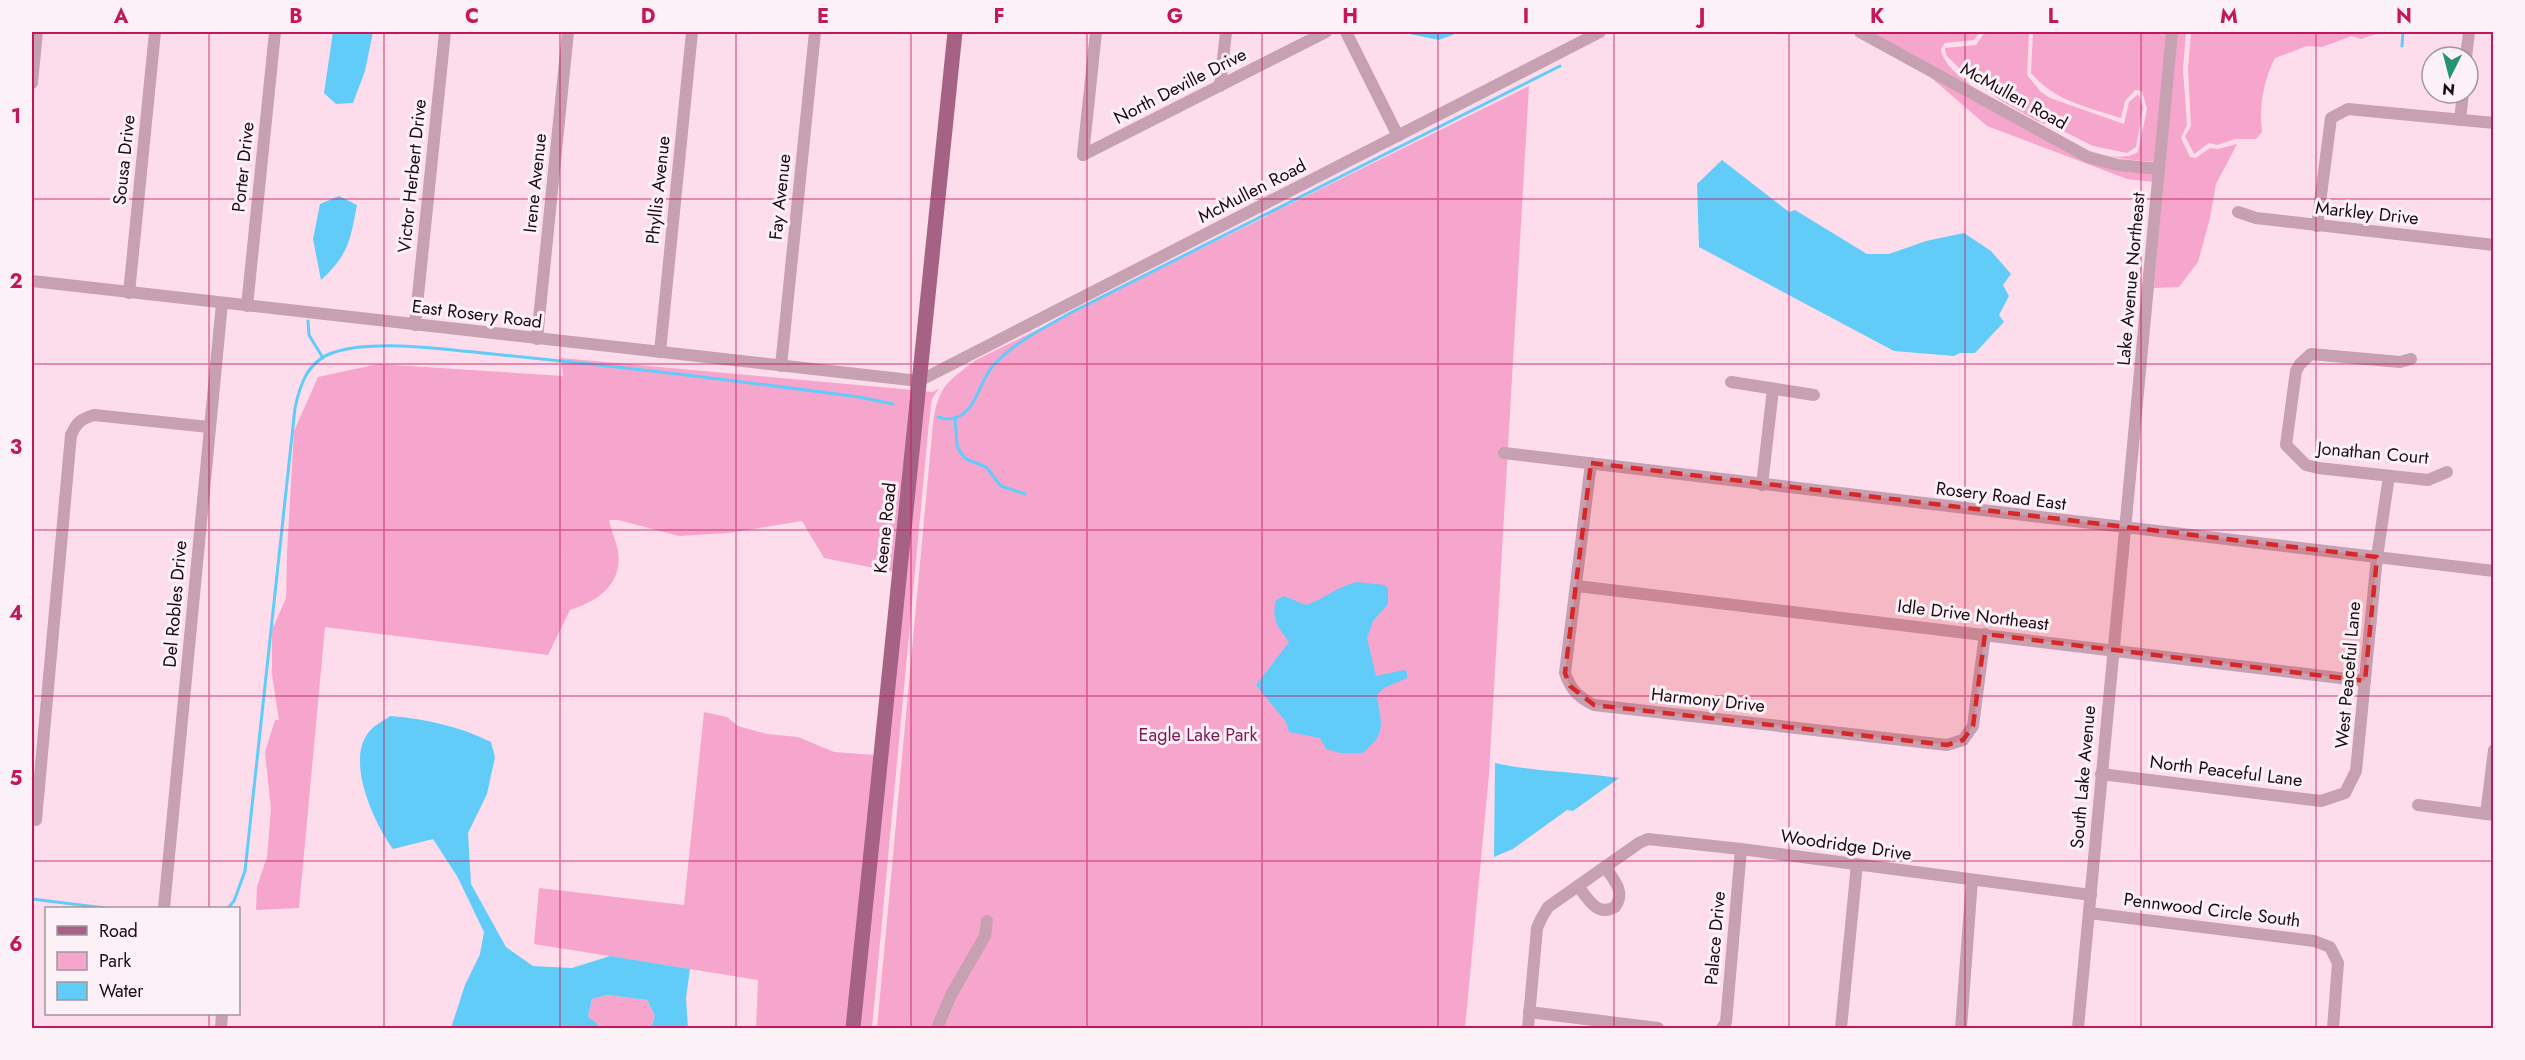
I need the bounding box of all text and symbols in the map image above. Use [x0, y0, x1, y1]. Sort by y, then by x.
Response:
text: A [113, 2, 129, 31]
text: B [289, 2, 303, 31]
text: C [465, 2, 479, 31]
text: D [641, 2, 655, 31]
text: E [817, 2, 829, 31]
text: F [993, 2, 1005, 31]
text: G [1167, 2, 1183, 31]
text: H [1342, 2, 1358, 31]
text: I [1523, 2, 1529, 31]
text: J [1695, 2, 1705, 31]
text: K [1870, 2, 1884, 31]
text: L [2048, 2, 2059, 31]
text: M [2220, 2, 2238, 31]
text: N [2396, 2, 2412, 31]
street label: North Deville Drive [1109, 41, 1251, 131]
north arrow [2420, 45, 2480, 105]
street label: McMullen Road [1956, 56, 2072, 136]
text: N [2441, 77, 2456, 102]
street label: Victor Herbert Drive [391, 98, 433, 254]
text: 1 [11, 102, 21, 131]
street label: Sousa Drive [106, 114, 142, 206]
street label: Porter Drive [225, 121, 261, 213]
street label: Irene Avenue [517, 132, 553, 234]
street label: Phyllis Avenue [639, 135, 677, 245]
street label: Fay Avenue [763, 153, 797, 241]
street label: McMullen Road [1193, 153, 1311, 229]
street label: Lake Avenue Northeast [2110, 191, 2152, 367]
street label: Markley Drive [2314, 195, 2420, 231]
text: 2 [9, 267, 23, 296]
street label: East Rosery Road [410, 293, 544, 335]
text: 3 [10, 433, 22, 462]
street label: Jonathan Court [2314, 435, 2430, 471]
street label: Rosery Road East [1934, 475, 2068, 517]
street label: Keene Road [867, 481, 903, 575]
street label: Del Robles Drive [157, 539, 193, 669]
street label: Idle Drive Northeast [1896, 593, 2051, 637]
text: 4 [9, 599, 23, 628]
street label: West Peaceful Lane [2329, 600, 2367, 750]
street label: Harmony Drive [1650, 681, 1766, 719]
street label: South Lake Avenue [2064, 704, 2102, 850]
park label: Eagle Lake Park [1139, 722, 1257, 748]
street label: North Peaceful Lane [2148, 749, 2304, 793]
text: 5 [10, 764, 23, 793]
street label: Woodridge Drive [1779, 823, 1913, 867]
street label: Pennwood Circle South [2122, 886, 2302, 934]
street label: Palace Drive [1698, 890, 1732, 986]
legend [45, 907, 240, 1015]
text: Road [99, 918, 138, 944]
text: 6 [9, 930, 23, 959]
text: Park [99, 948, 131, 974]
text: Water [99, 978, 144, 1004]

